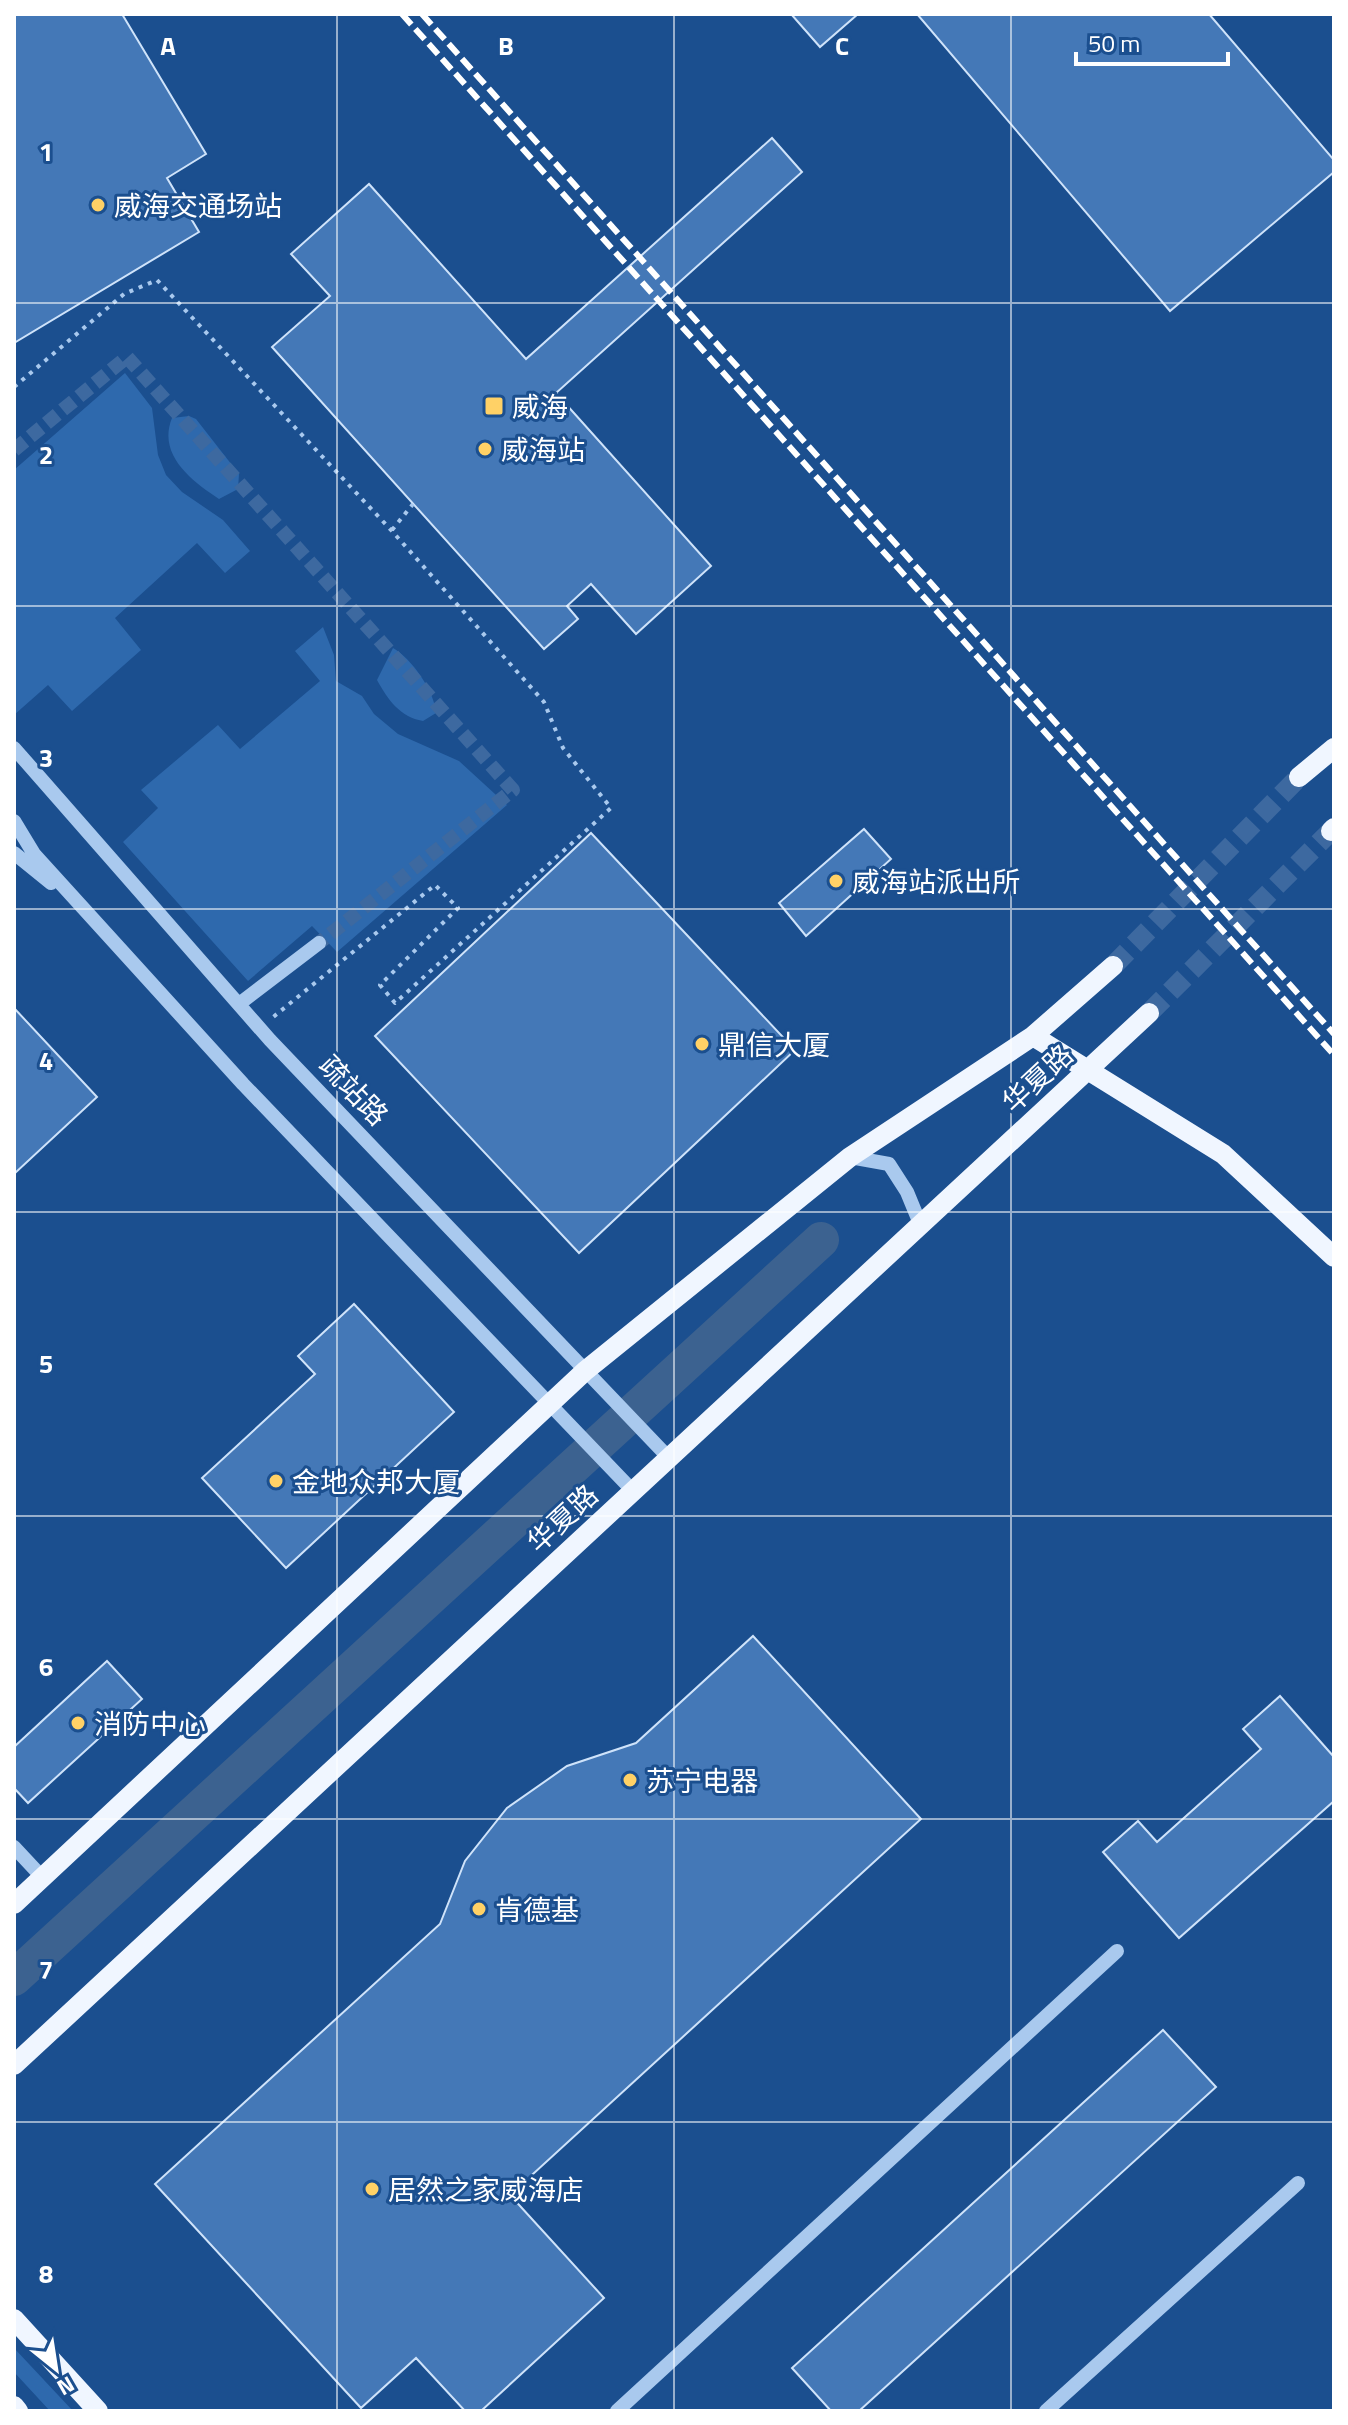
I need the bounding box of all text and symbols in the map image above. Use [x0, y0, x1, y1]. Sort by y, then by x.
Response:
scale bar [1076, 16, 1228, 66]
text: 50 m [1088, 25, 1140, 61]
text: A [160, 26, 176, 65]
text: B [498, 26, 514, 65]
text: C [835, 26, 849, 65]
text: 1 [39, 132, 53, 171]
place label: 威海交通场站 [114, 184, 282, 227]
marker: 威海交通场站 [89, 196, 107, 214]
place label: 威海 [512, 385, 568, 428]
marker: 威海 [483, 395, 505, 417]
place label: 威海站 [501, 428, 585, 471]
text: 2 [39, 435, 53, 474]
marker: 威海站 [476, 440, 494, 458]
text: 3 [39, 738, 53, 777]
place label: 威海站派出所 [852, 860, 1020, 903]
marker: 威海站派出所 [827, 872, 845, 890]
place label: 鼎信大厦 [718, 1023, 830, 1066]
street label: 华夏路 [992, 1034, 1082, 1122]
marker: 鼎信大厦 [693, 1035, 711, 1053]
text: 4 [39, 1041, 53, 1080]
street label: 疏站路 [309, 1045, 399, 1135]
text: 5 [39, 1344, 53, 1383]
place label: 金地众邦大厦 [292, 1460, 460, 1503]
marker: 金地众邦大厦 [267, 1472, 285, 1490]
street label: 华夏路 [517, 1474, 607, 1562]
text: 6 [39, 1647, 53, 1686]
place label: 消防中心 [94, 1702, 206, 1745]
marker: 消防中心 [69, 1714, 87, 1732]
place label: 苏宁电器 [646, 1759, 758, 1802]
marker: 苏宁电器 [621, 1771, 639, 1789]
place label: 肯德基 [495, 1888, 579, 1931]
marker: 肯德基 [470, 1900, 488, 1918]
text: 7 [39, 1950, 53, 1989]
place label: 居然之家威海店 [388, 2168, 584, 2211]
marker: 居然之家威海店 [363, 2180, 381, 2198]
text: 8 [39, 2254, 53, 2293]
north arrow [16, 2329, 96, 2409]
text: N [51, 2368, 81, 2405]

